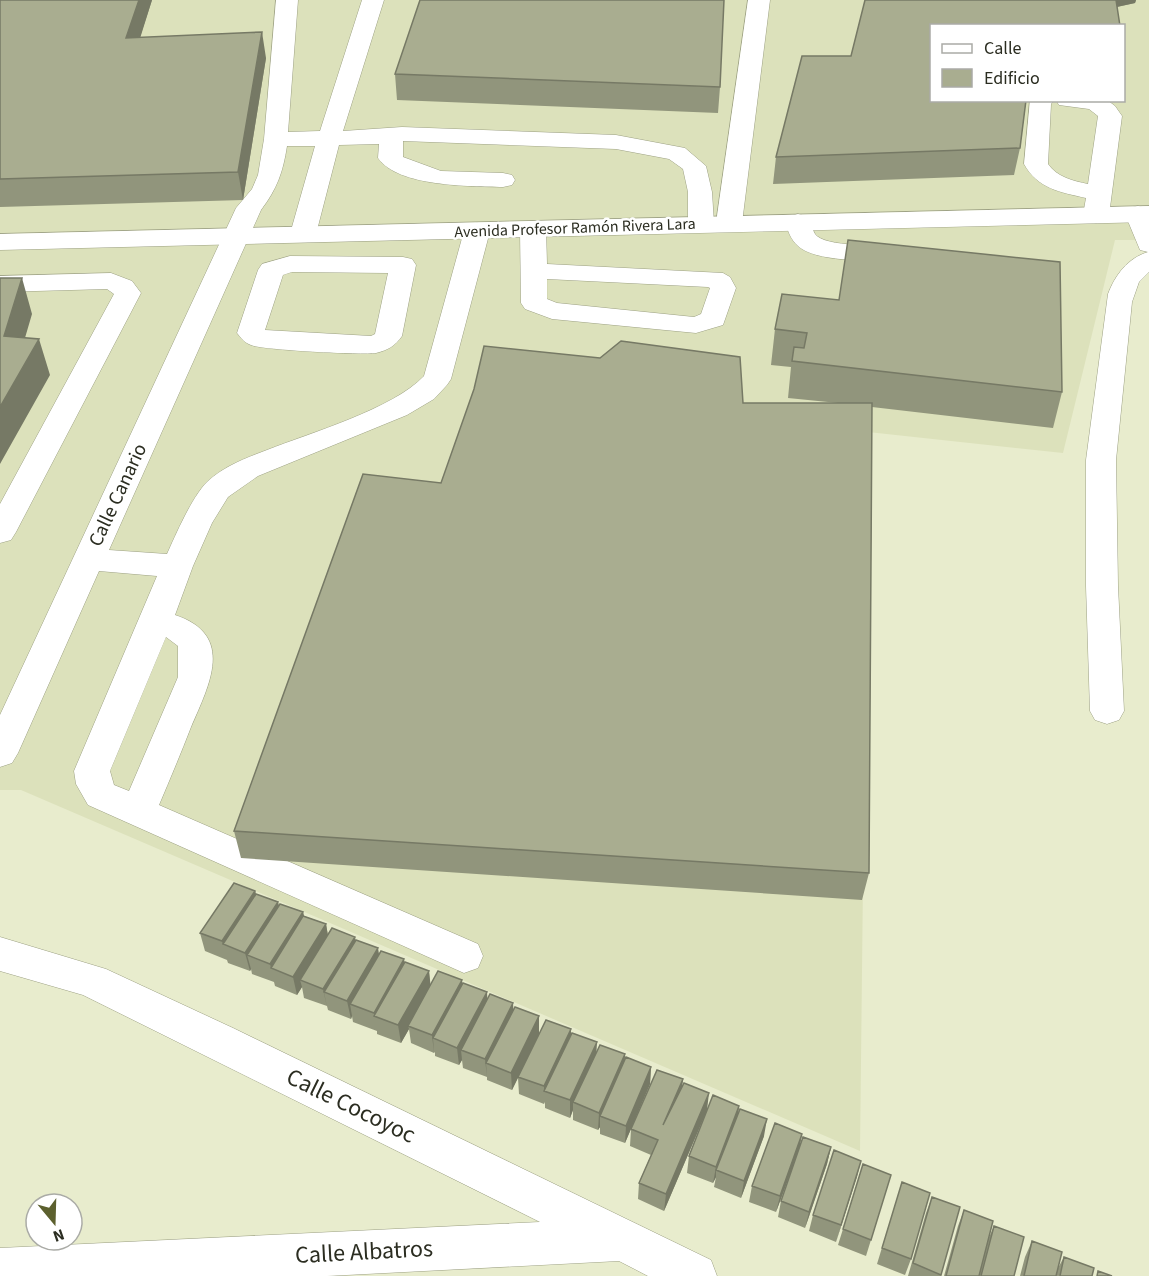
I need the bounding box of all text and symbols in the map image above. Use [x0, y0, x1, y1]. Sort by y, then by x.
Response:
legend [930, 24, 1125, 102]
text: Calle [984, 36, 1022, 61]
text: Edificio [984, 66, 1040, 91]
street label: Avenida Profesor Ramón Rivera Lara [454, 213, 696, 243]
street label: Calle Canario [82, 439, 154, 551]
street label: Calle Cocoyoc [280, 1060, 422, 1152]
north arrow [24, 1192, 84, 1252]
text: N [50, 1223, 67, 1247]
street label: Calle Albatros [294, 1231, 434, 1273]

